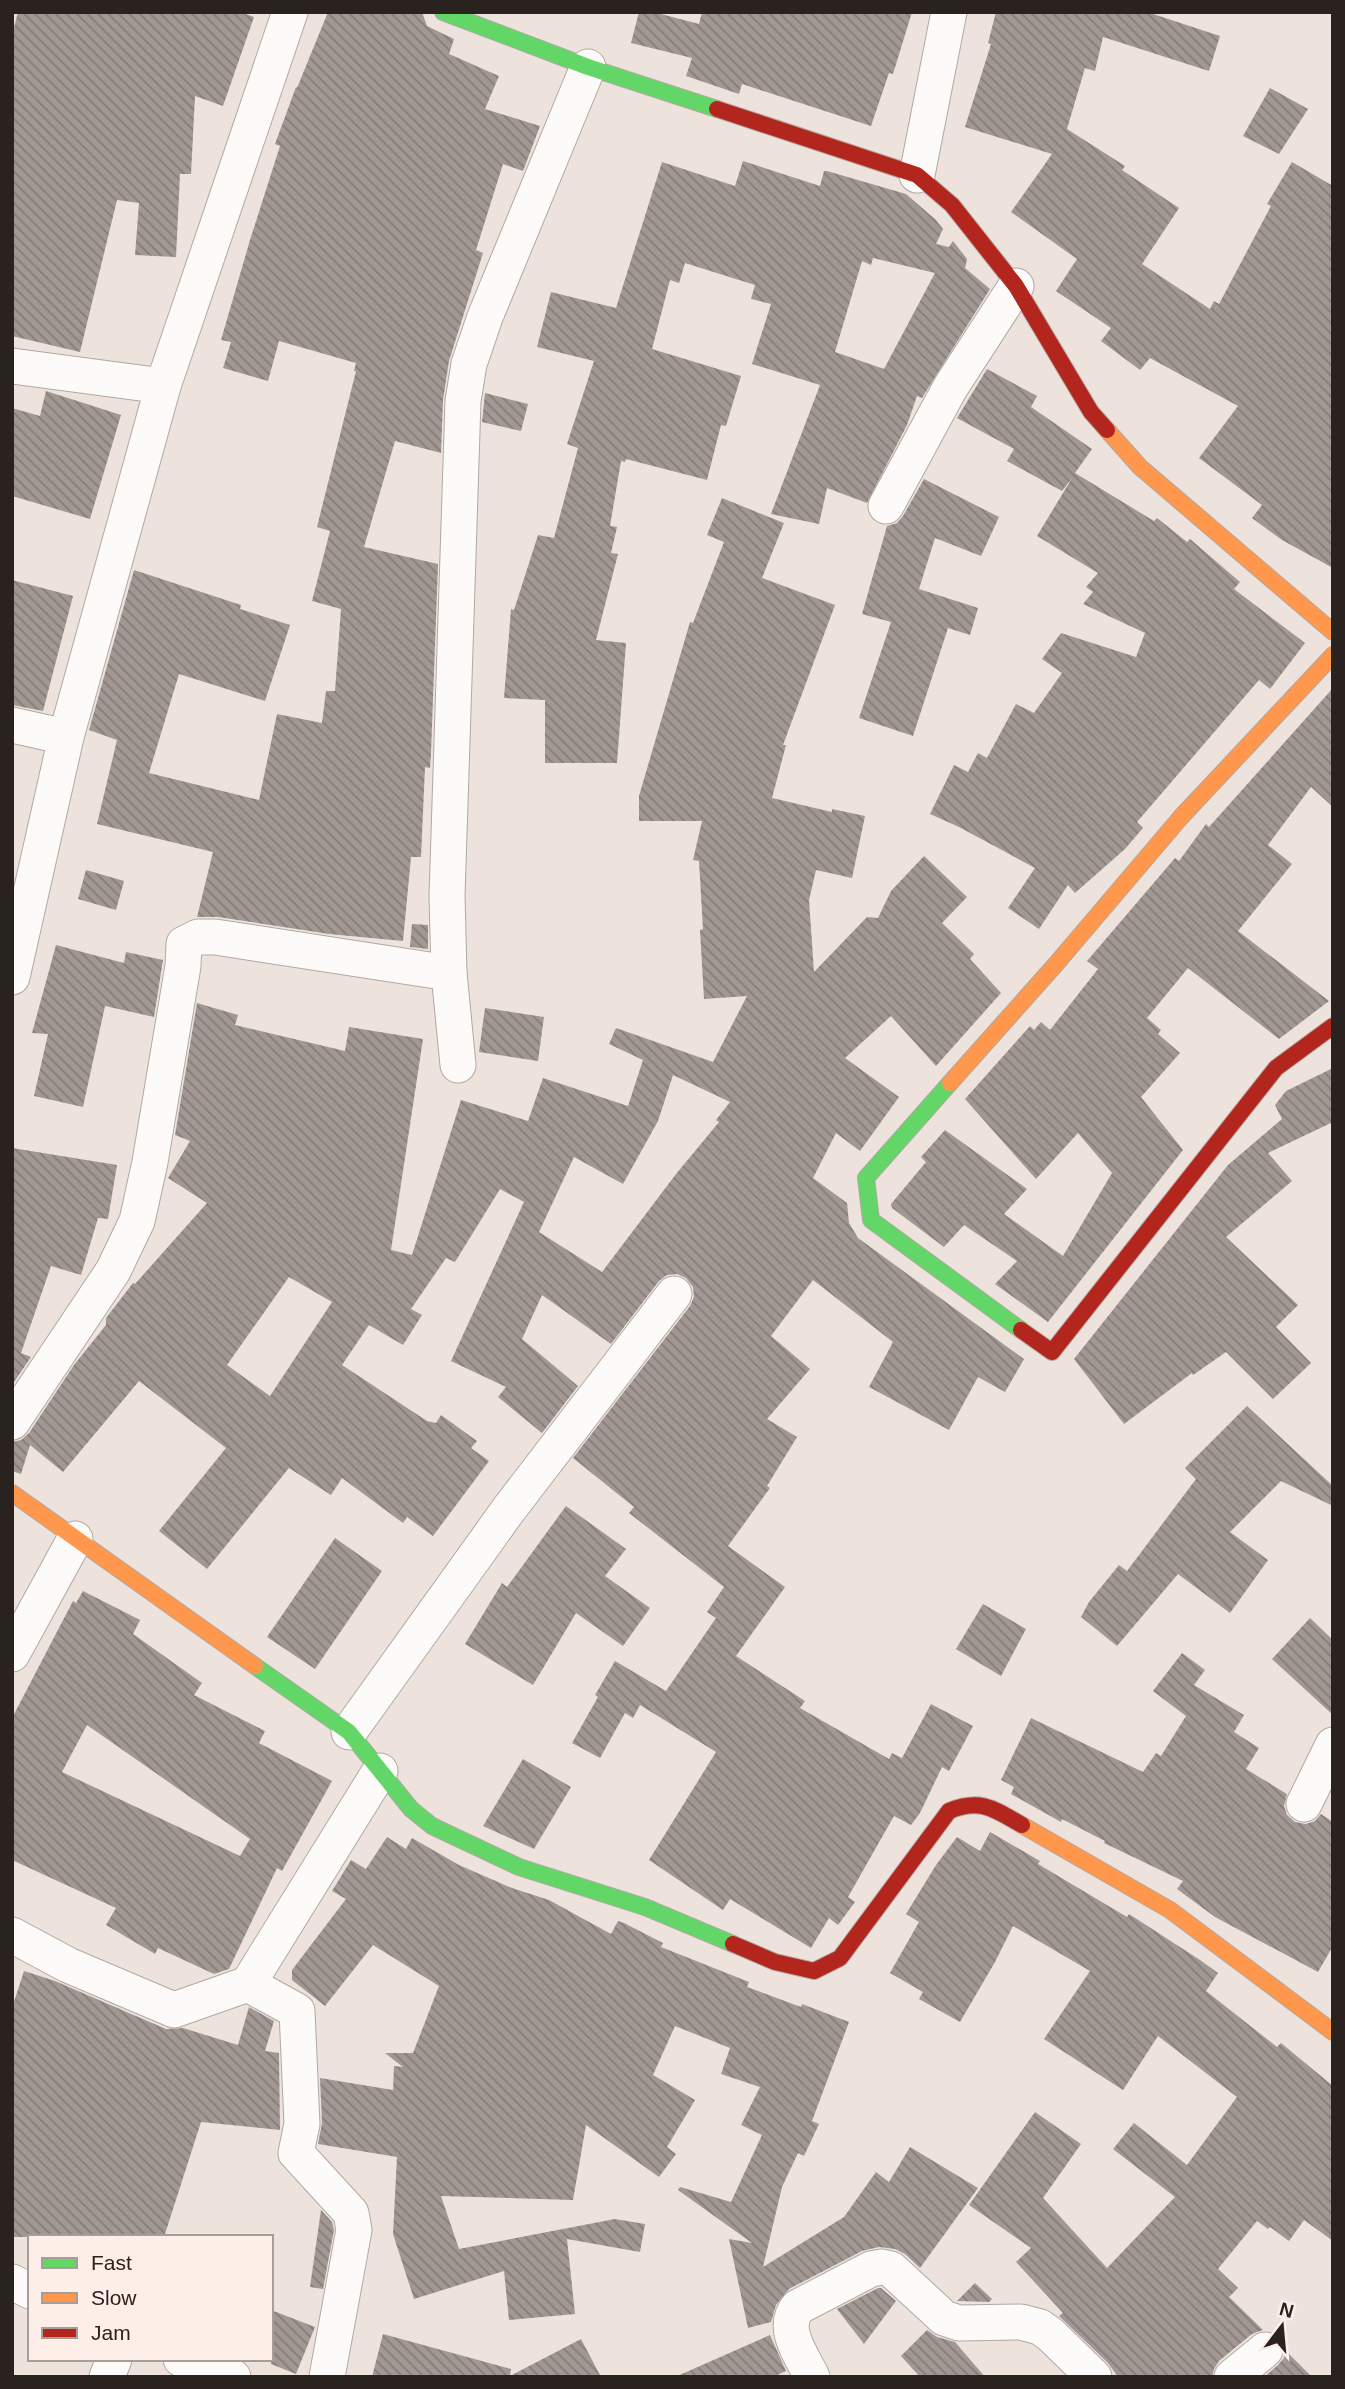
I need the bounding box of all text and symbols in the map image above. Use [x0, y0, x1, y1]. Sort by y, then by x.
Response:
legend [28, 2235, 273, 2361]
text: Fast [91, 2251, 132, 2274]
text: Slow [91, 2286, 137, 2309]
north arrow [1247, 2291, 1317, 2361]
text: N [1277, 2298, 1296, 2322]
text: Jam [91, 2321, 131, 2344]

